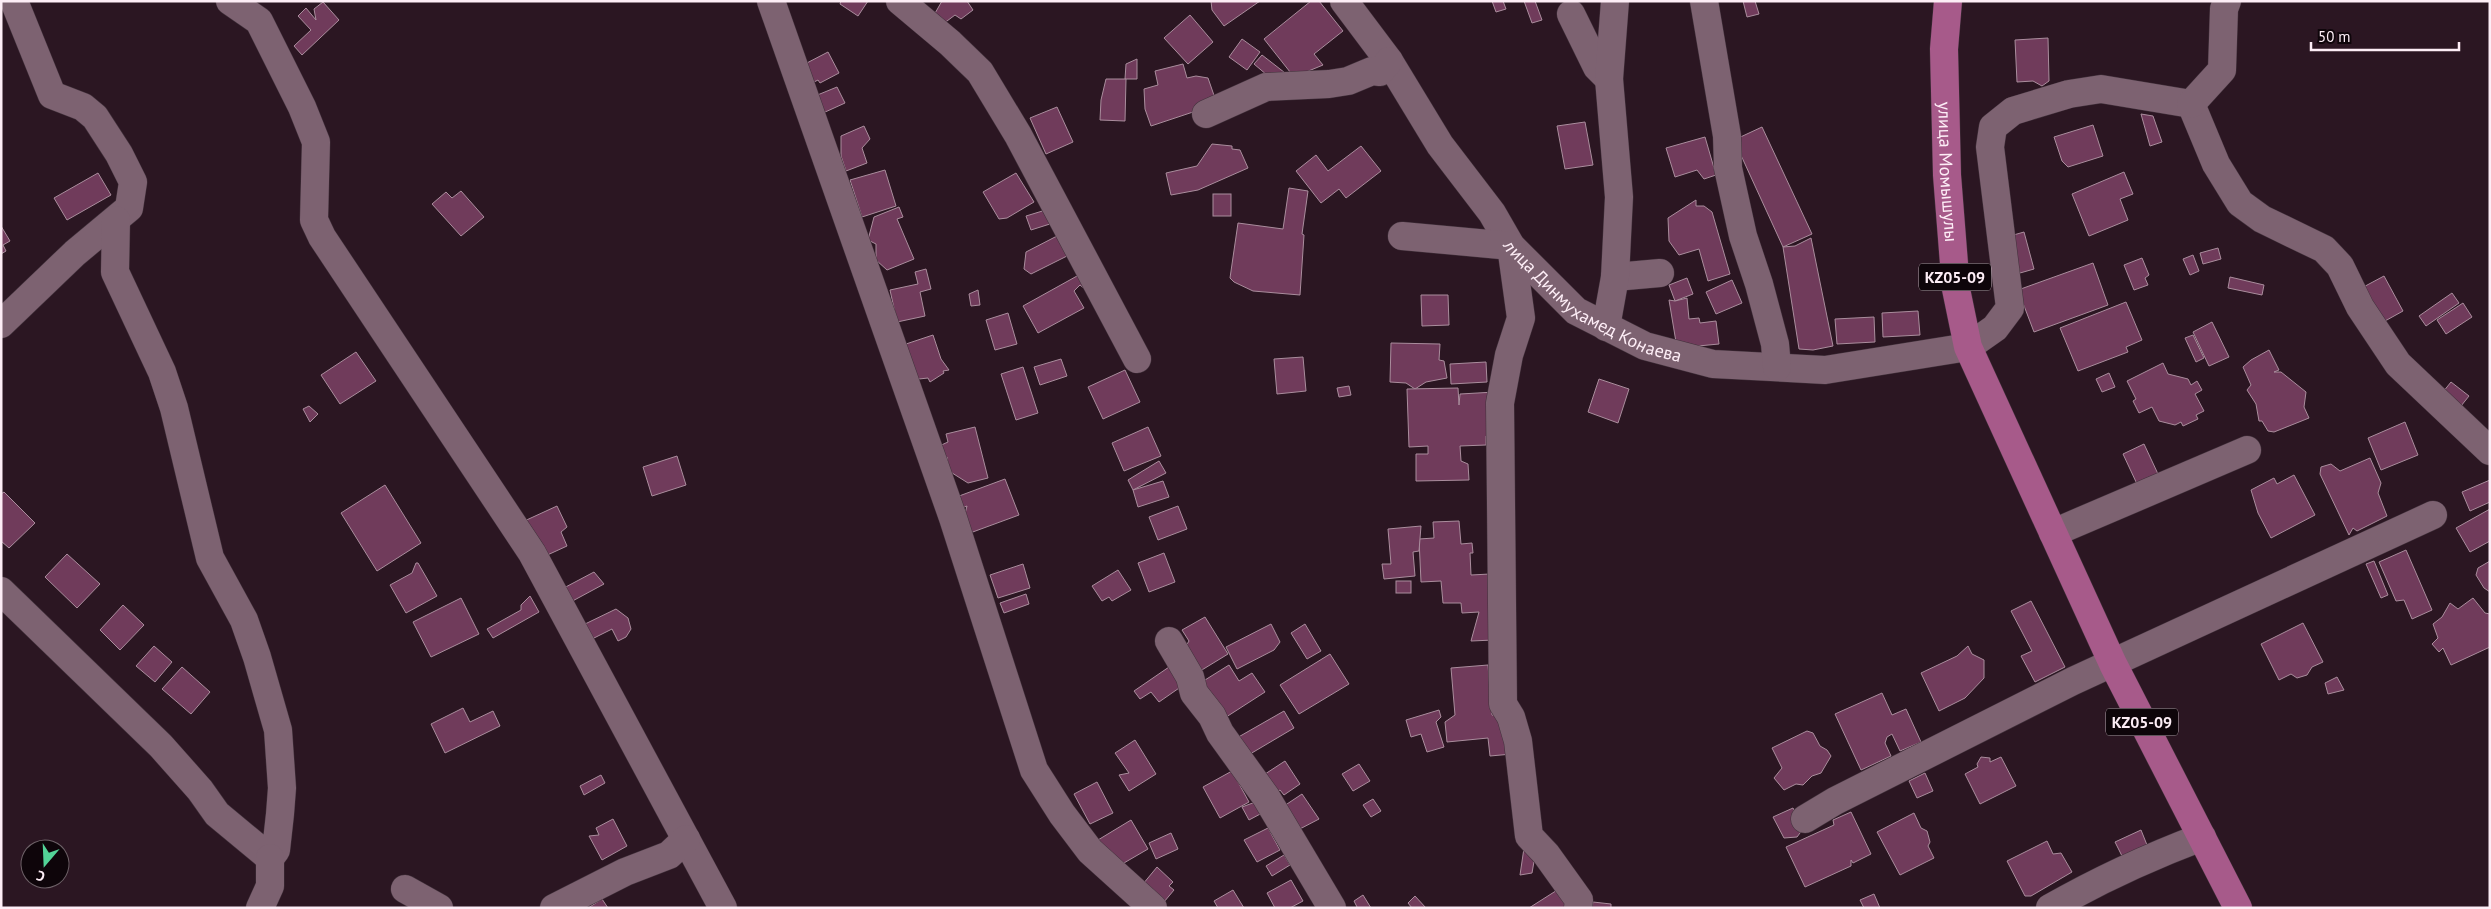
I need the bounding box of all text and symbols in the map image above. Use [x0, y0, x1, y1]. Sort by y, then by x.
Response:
scale bar [2311, 20, 2458, 52]
text: 50 m [2318, 27, 2351, 46]
street label: улица Момышулы [1934, 101, 1964, 243]
street label: лица Динмухамед Конаева [1498, 235, 1684, 367]
road number: KZ05-09 [1919, 264, 1991, 290]
road number: KZ05-09 [2106, 709, 2178, 736]
north arrow [20, 839, 70, 889]
text: С [34, 866, 47, 886]

